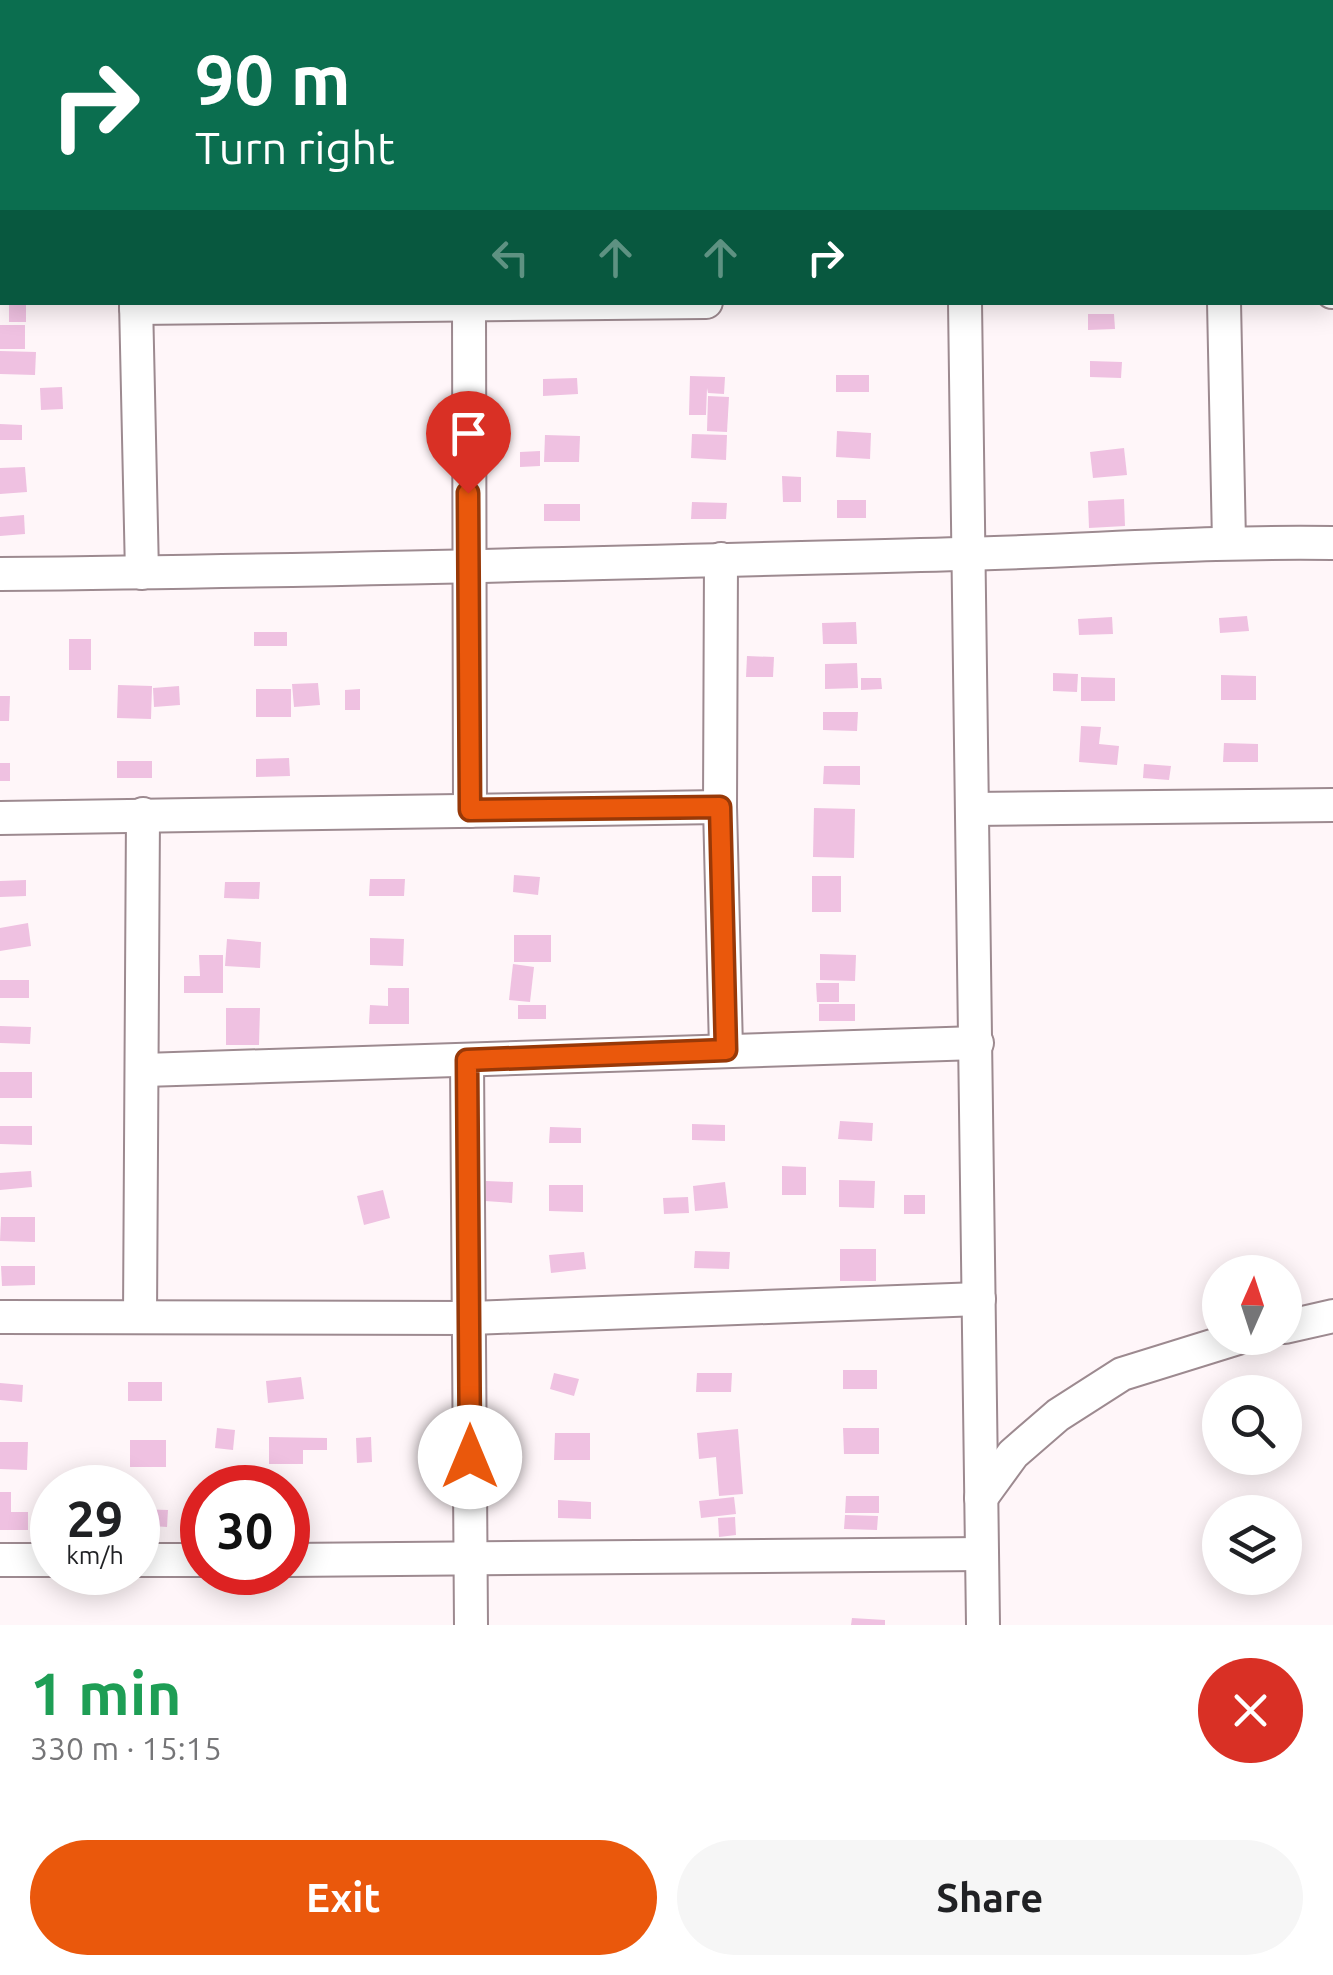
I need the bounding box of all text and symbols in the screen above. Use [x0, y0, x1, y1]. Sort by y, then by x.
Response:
icon: right [30, 40, 160, 170]
text: 90 m [195, 40, 351, 118]
text: Turn right [195, 122, 395, 173]
icon: left [483, 230, 538, 285]
icon: ahead [588, 230, 643, 285]
icon: ahead [693, 230, 748, 285]
icon: right [798, 230, 853, 285]
pin [426, 391, 511, 494]
icon: arrive [441, 406, 496, 461]
north arrow [1202, 1255, 1302, 1355]
map controls [1202, 1255, 1302, 1595]
button: search [1202, 1375, 1302, 1475]
position arrow [418, 1405, 522, 1509]
speed limit sign: 30 [180, 1465, 310, 1595]
text: 29 [67, 1490, 123, 1546]
button: layers [1202, 1495, 1302, 1595]
text: km/h [66, 1541, 124, 1569]
button: close [1198, 1658, 1303, 1763]
text: 1 min [30, 1659, 182, 1726]
text: 330 m · 15:15 [30, 1730, 222, 1766]
button: Exit [30, 1840, 657, 1955]
button: Share [677, 1840, 1303, 1955]

